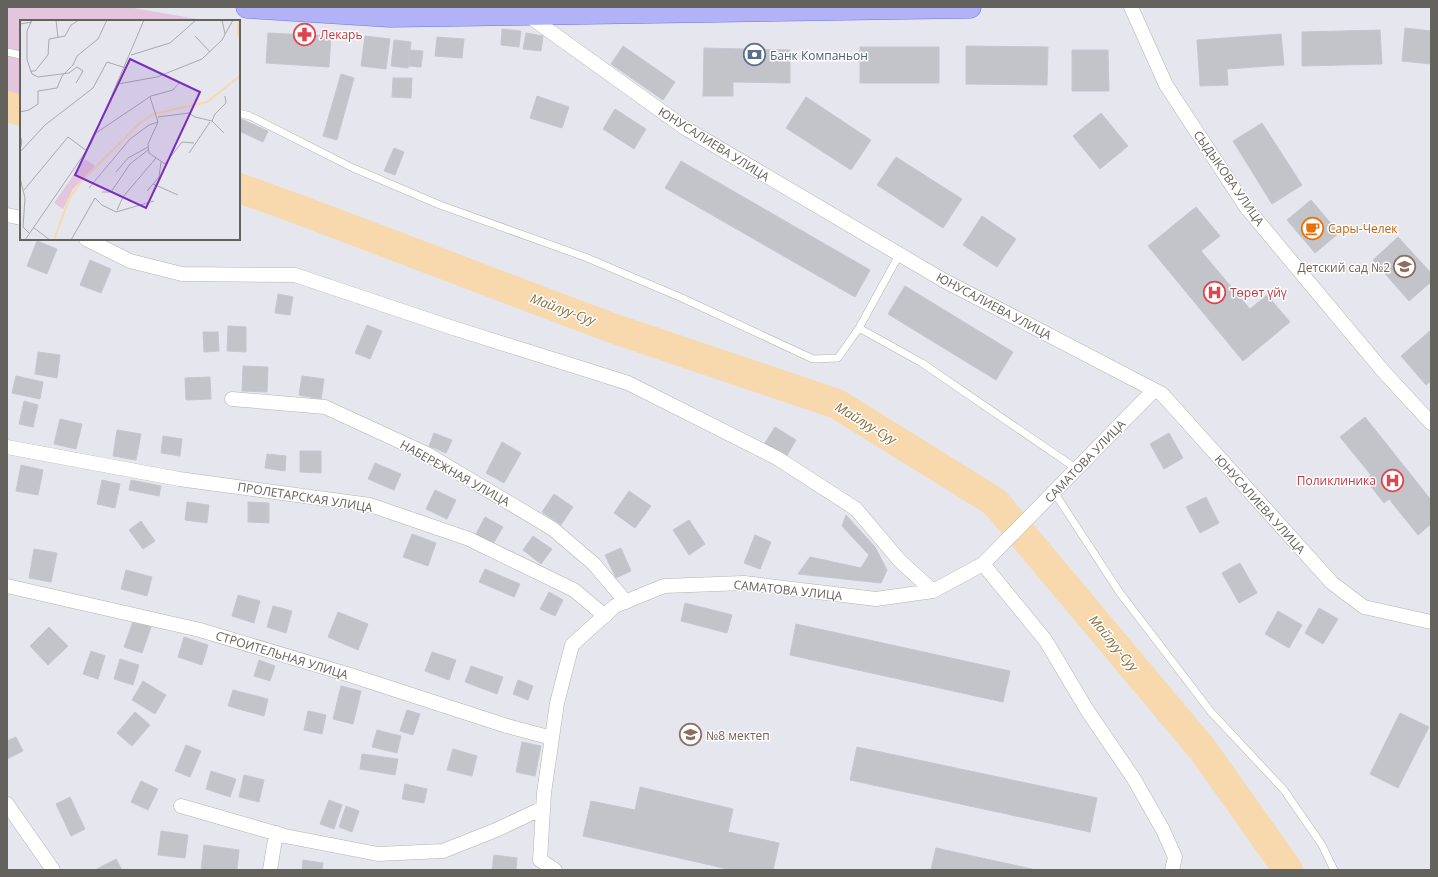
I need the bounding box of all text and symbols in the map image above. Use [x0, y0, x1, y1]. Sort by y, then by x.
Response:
inset map [20, 20, 240, 240]
pharmacy icon: Лекарь [291, 21, 317, 47]
place label: Лекарь [320, 26, 362, 43]
bank icon: Банк Компаньон [742, 42, 768, 68]
place label: Банк Компаньон [770, 47, 868, 64]
street label: ЮНУСАЛИЕВА УЛИЦА [655, 103, 773, 185]
street label: СЫДЫКОВА УЛИЦА [1190, 127, 1268, 229]
cafe icon: Сары-Челек [1300, 215, 1326, 241]
place label: Сары-Челек [1328, 220, 1398, 237]
school or university icon: Детский сад №2 [1392, 254, 1418, 280]
place label: Детский сад №2 [1298, 259, 1390, 276]
street label: ЮНУСАЛИЕВА УЛИЦА [933, 268, 1055, 344]
hospital icon: Төрөт үйү [1201, 279, 1227, 305]
place label: Төрөт үйү [1230, 284, 1287, 301]
water label: Майлуу-Суу [528, 289, 599, 329]
water label: Майлуу-Суу [832, 398, 901, 449]
street label: САМАТОВА УЛИЦА [1041, 415, 1129, 506]
street label: НАБЕРЕЖНАЯ УЛИЦА [397, 436, 513, 510]
street label: ЮНУСАЛИЕВА УЛИЦА [1211, 451, 1309, 558]
hospital icon: Поликлиника [1379, 467, 1405, 493]
place label: Поликлиника [1297, 472, 1376, 489]
street label: ПРОЛЕТАРСКАЯ УЛИЦА [236, 478, 374, 516]
street label: САМАТОВА УЛИЦА [733, 576, 844, 604]
water label: Майлуу-Суу [1085, 611, 1144, 676]
street label: СТРОИТЕЛЬНАЯ УЛИЦА [214, 627, 351, 683]
school or university icon: №8 мектеп [678, 722, 704, 748]
place label: №8 мектеп [706, 727, 770, 744]

